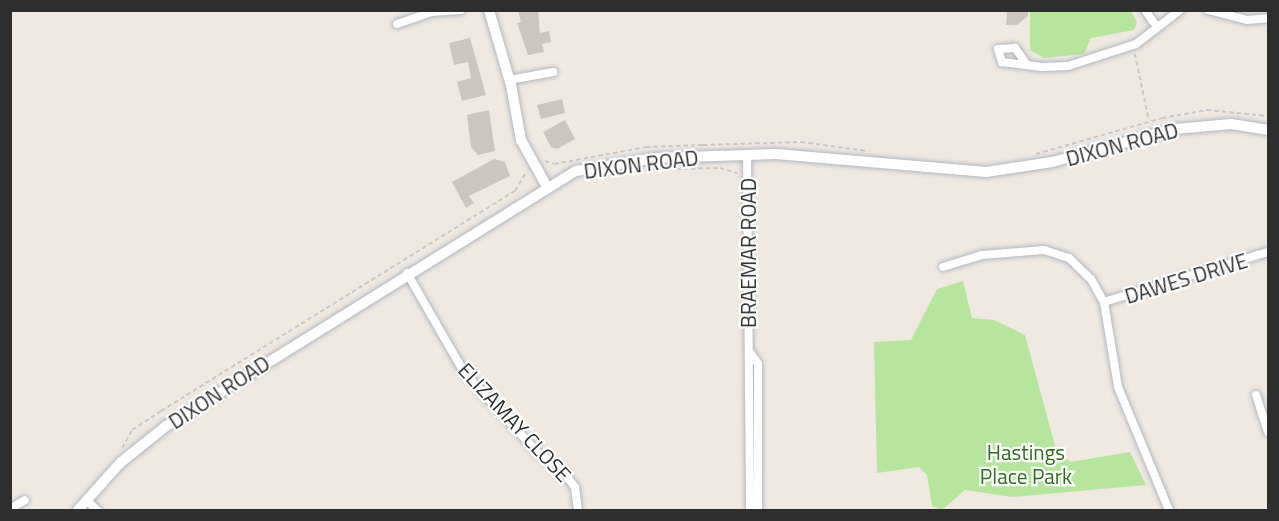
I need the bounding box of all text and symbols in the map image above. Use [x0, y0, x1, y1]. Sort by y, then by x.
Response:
street label: DIXON ROAD [1063, 117, 1181, 171]
street label: DIXON ROAD [582, 144, 700, 184]
street label: BRAEMAR ROAD [735, 178, 761, 328]
street label: DAWES DRIVE [1122, 247, 1250, 309]
street label: DIXON ROAD [164, 350, 274, 434]
street label: ELIZAMAY CLOSE [453, 357, 577, 487]
park label: Hastings Place Park [980, 439, 1072, 489]

